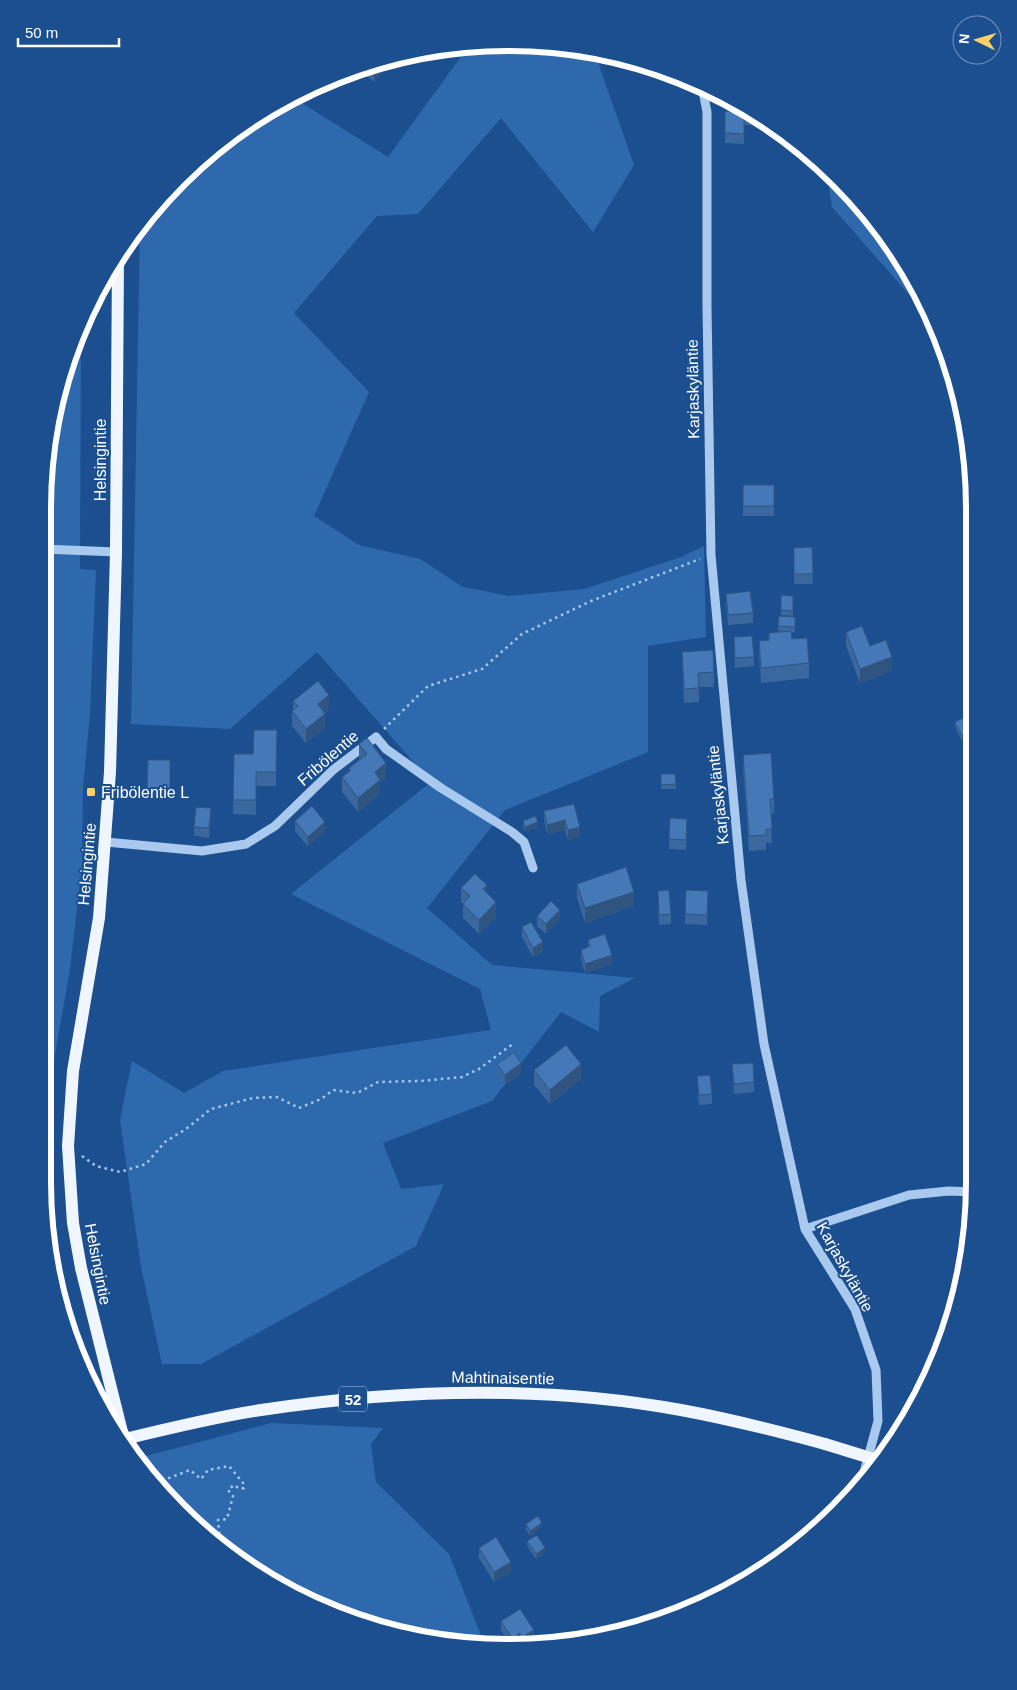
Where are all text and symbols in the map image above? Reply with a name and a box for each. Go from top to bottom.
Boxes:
scale bar [18,15,119,47]
north arrow [952,15,1002,65]
text: 50 m [25,24,58,41]
text: N [956,33,972,45]
street label: Karjaskyläntie [684,339,702,439]
street label: Helsingintie [92,419,109,501]
street label: Fribölentie [294,727,362,789]
street label: Karjaskyläntie [704,744,732,845]
place label: Fribölentie L [101,784,189,801]
marker: Fribölentie L [85,786,97,798]
street label: Helsingintie [75,822,99,906]
street label: Karjaskyläntie [813,1219,877,1315]
street label: Helsingintie [82,1222,114,1306]
street label: Mahtinaisentie [451,1369,555,1387]
road number: 52 [339,1386,367,1412]

